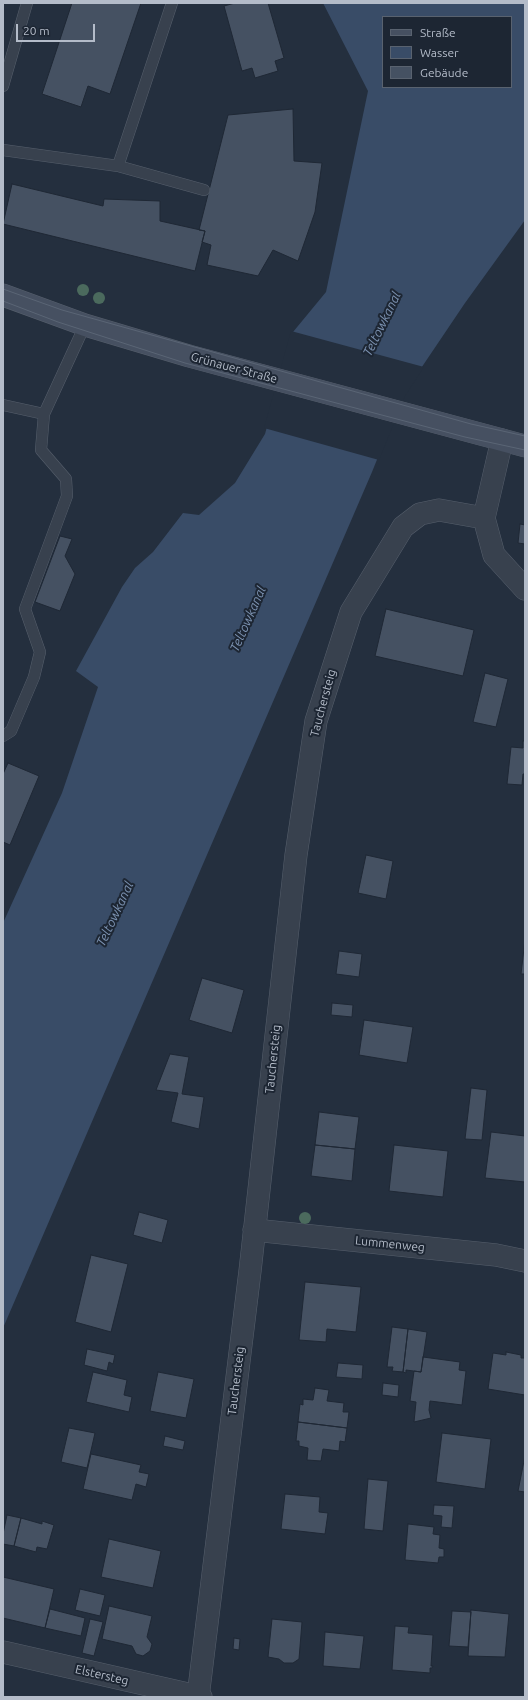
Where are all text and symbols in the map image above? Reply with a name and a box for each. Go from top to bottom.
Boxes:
scale bar [18,16,97,42]
legend [382,16,512,88]
text: 20 m [23,24,50,37]
text: Straße [420,26,456,39]
text: Wasser [420,46,459,59]
text: Gebäude [420,66,468,79]
water label: Teltowkanal [360,289,404,359]
street label: Grünauer Straße [189,350,279,386]
water label: Teltowkanal [227,584,269,654]
street label: Tauchersteig [307,668,339,738]
water label: Teltowkanal [93,879,137,949]
street label: Tauchersteig [262,1024,284,1094]
street label: Lummenweg [354,1233,426,1255]
street label: Tauchersteig [225,1346,247,1416]
street label: Elstersteg [74,1662,130,1688]

